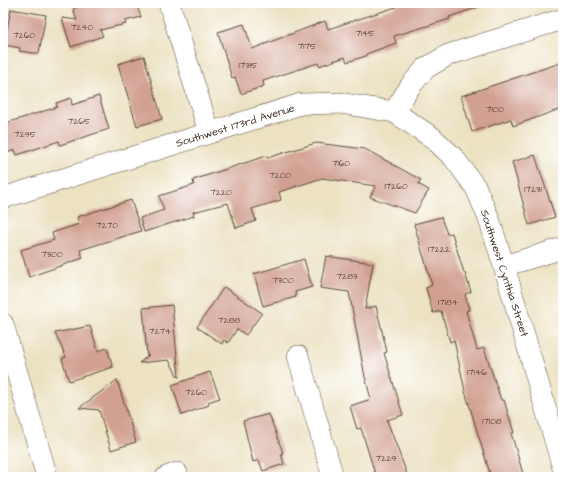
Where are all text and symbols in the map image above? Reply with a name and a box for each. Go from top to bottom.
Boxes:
house number: 7240 [71,21,94,34]
house number: 7145 [355,27,375,40]
house number: 7260 [13,29,35,42]
house number: 7175 [298,40,317,53]
house number: 17315 [239,59,258,72]
street label: Southwest 173rd Avenue [174,100,296,151]
house number: 7100 [486,103,504,116]
house number: 7265 [68,115,91,128]
house number: 7295 [14,128,37,141]
house number: 7160 [332,157,350,170]
house number: 7200 [269,169,291,182]
house number: 17260 [384,180,408,193]
house number: 17231 [524,183,542,196]
house number: 7220 [210,186,232,199]
street label: Southwest Cynthia Street [476,208,532,339]
house number: 7270 [96,219,118,232]
house number: 17222 [428,243,451,256]
house number: 7300 [41,248,63,261]
house number: 7283 [336,270,358,283]
house number: 7300 [272,274,294,287]
house number: 17184 [438,296,458,309]
house number: 7288 [218,314,240,327]
house number: 7274 [149,325,171,338]
house number: 17146 [467,366,487,379]
house number: 7260 [185,386,207,399]
house number: 17108 [482,415,502,428]
house number: 7229 [376,452,396,465]

